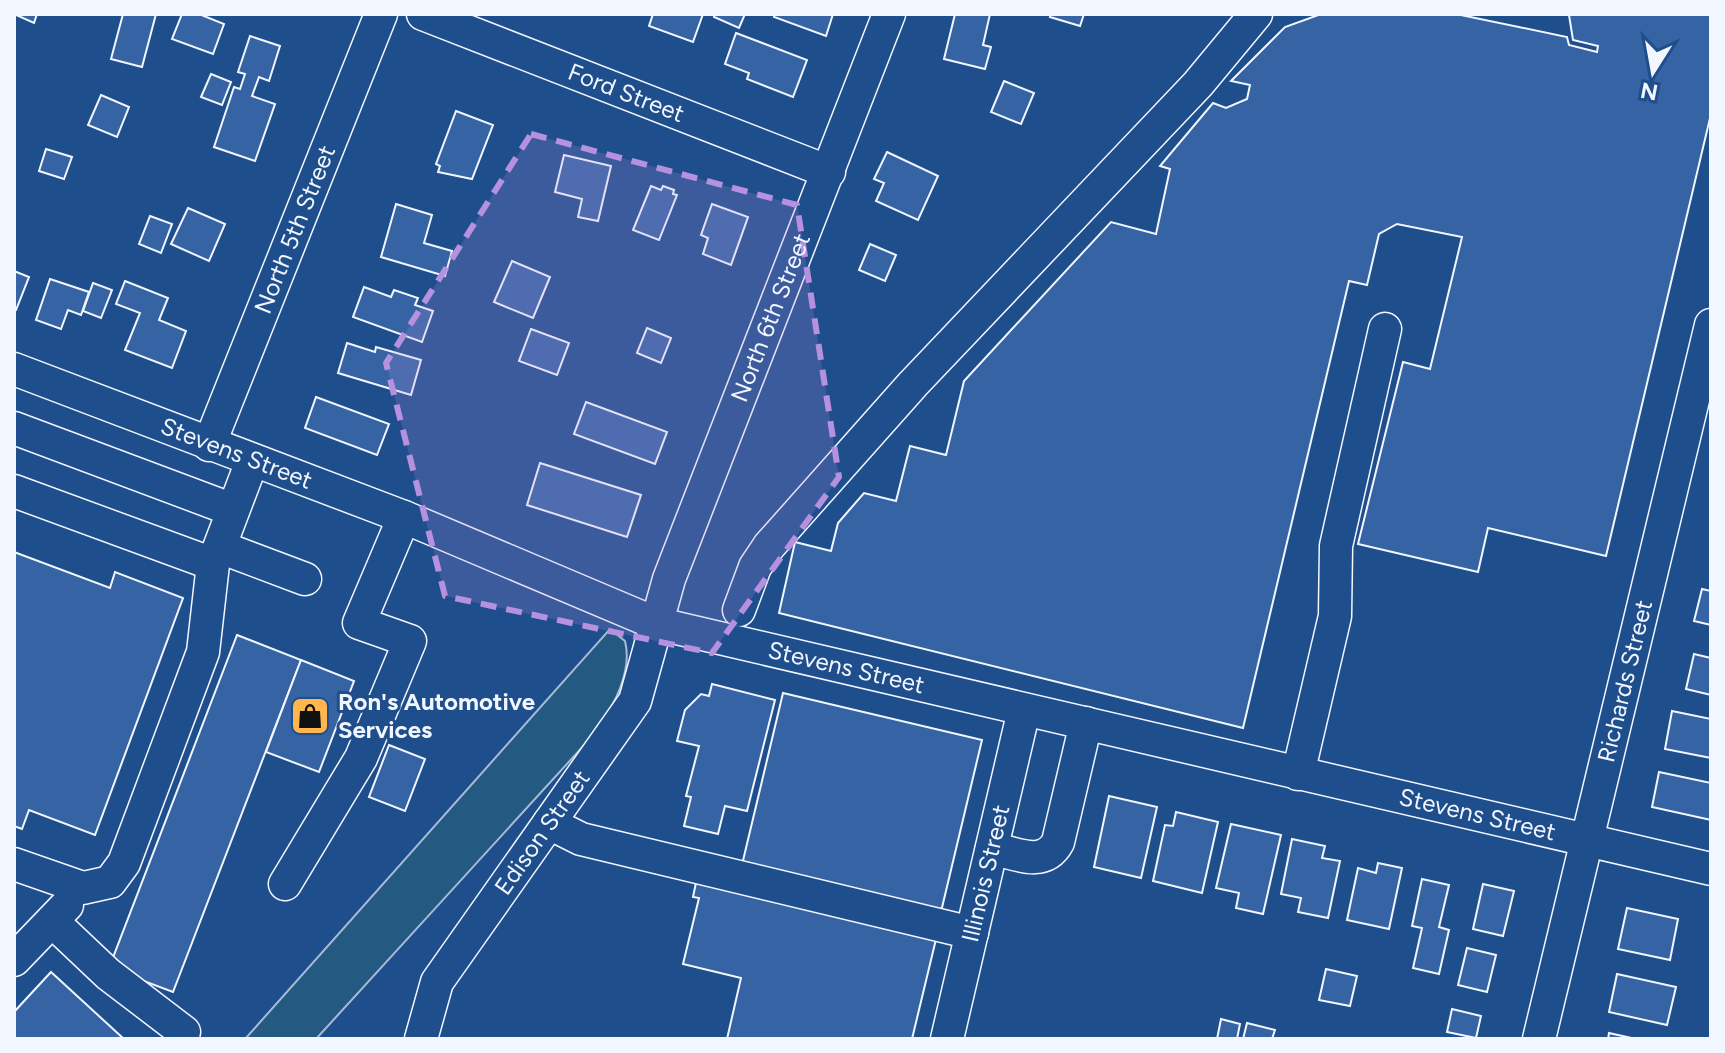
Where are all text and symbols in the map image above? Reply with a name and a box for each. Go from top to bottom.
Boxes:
north arrow [1613,32,1693,112]
street label: Ford Street [564,57,689,128]
text: N [1638,76,1660,106]
street label: North 5th Street [248,141,341,318]
street label: North 6th Street [724,229,816,406]
street label: Stevens Street [157,411,316,495]
street label: Richards Street [1591,597,1658,765]
street label: Stevens Street [765,635,927,699]
place label: Ron's Automotive Services [338,687,535,744]
shop icon: Ron's Automotive Services [289,695,331,737]
street label: Edison Street [488,764,596,900]
street label: Stevens Street [1396,782,1559,846]
street label: Illinois Street [955,802,1015,945]

